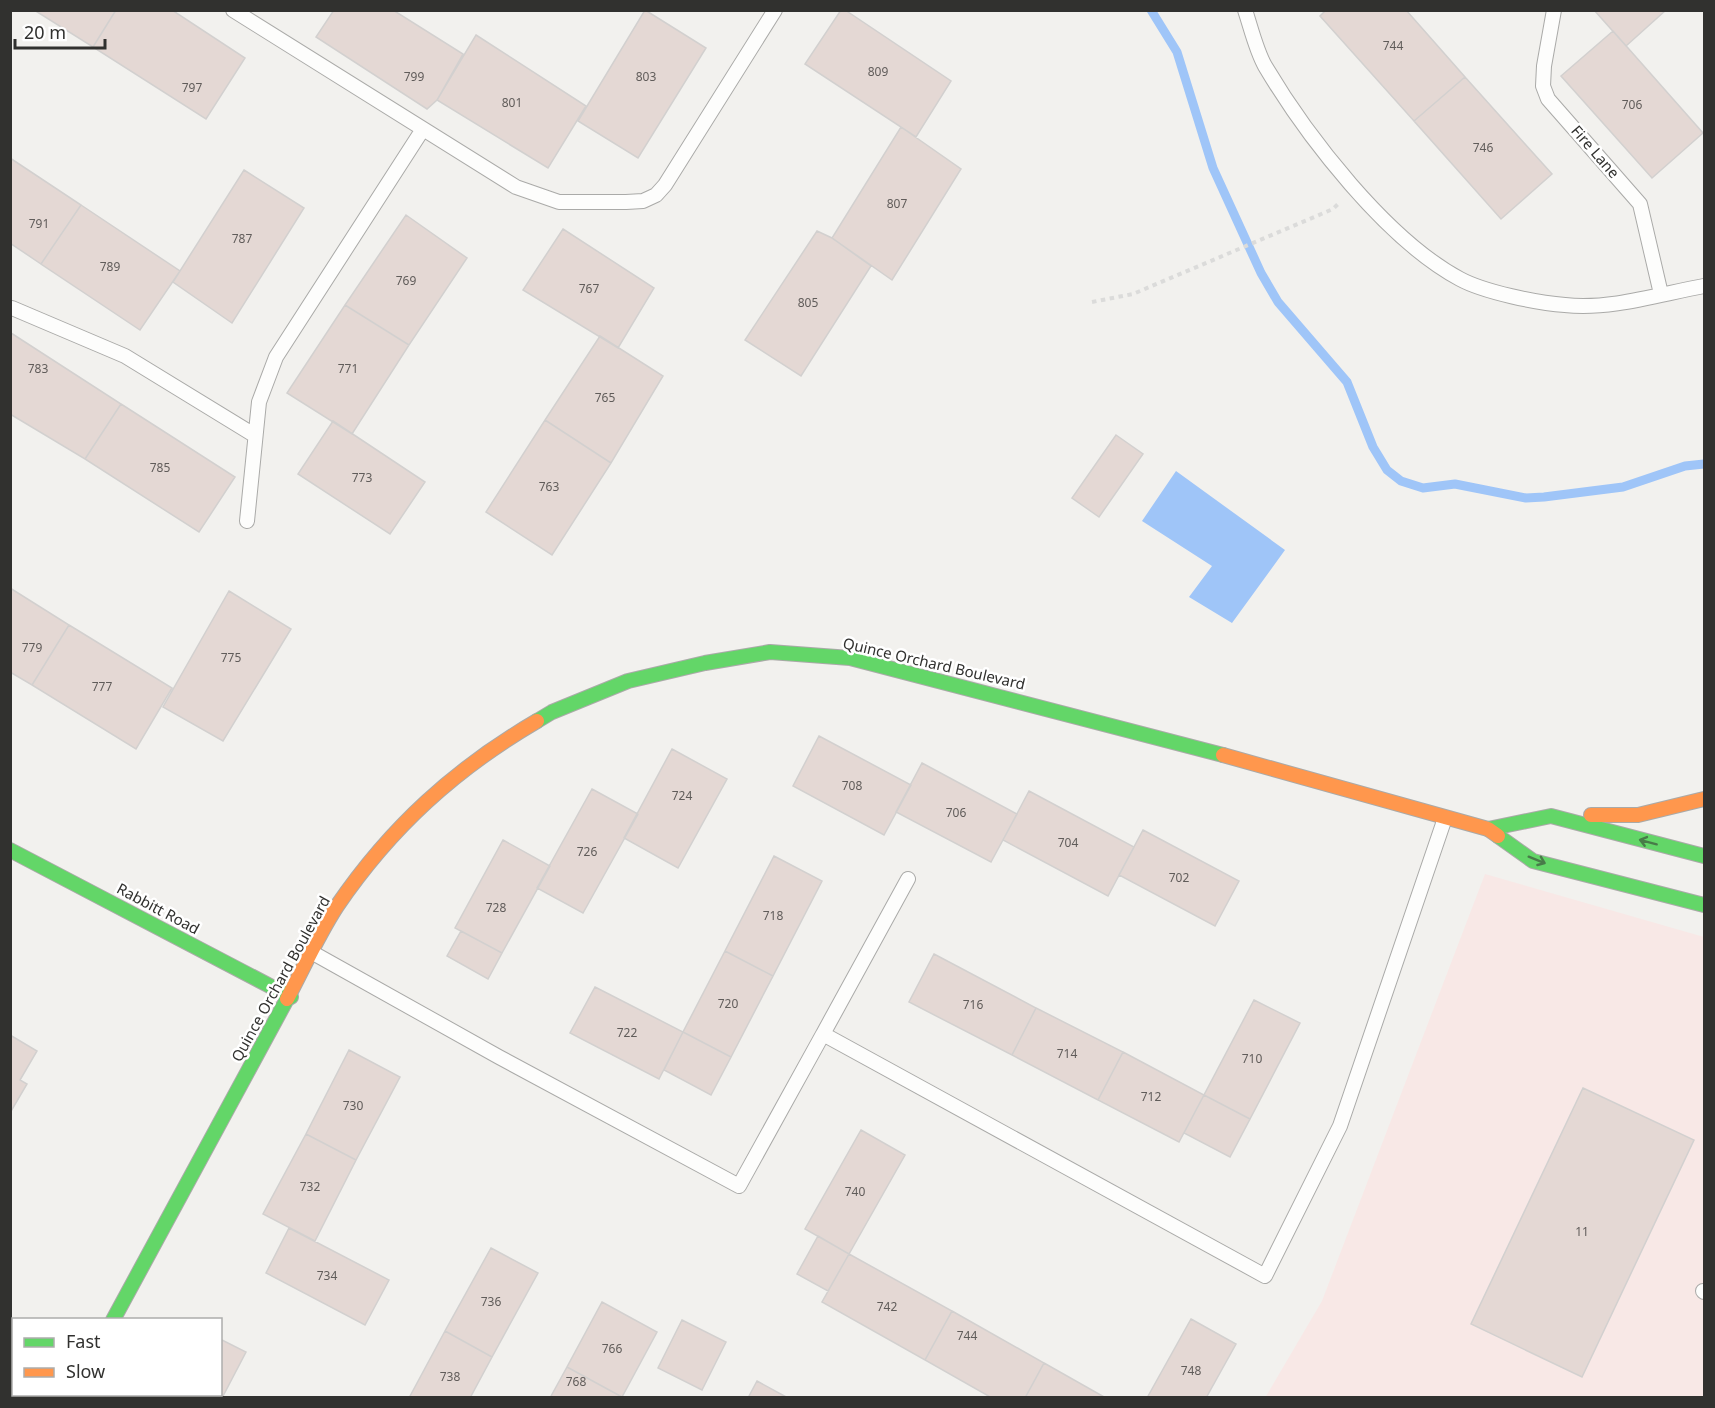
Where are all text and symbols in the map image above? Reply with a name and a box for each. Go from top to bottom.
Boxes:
scale bar [15,12,105,50]
text: 20 m [24,20,66,44]
house number: 744 [1383,37,1403,54]
house number: 809 [868,63,888,80]
house number: 799 [404,68,424,85]
house number: 803 [636,68,656,85]
house number: 797 [182,79,202,96]
house number: 801 [502,94,522,111]
house number: 706 [1622,96,1642,113]
street label: Fire Lane [1567,121,1624,182]
house number: 746 [1473,139,1493,156]
house number: 807 [887,195,907,212]
house number: 791 [29,215,49,232]
house number: 787 [232,230,252,247]
house number: 789 [100,258,120,275]
house number: 769 [396,272,416,289]
house number: 767 [579,280,599,297]
house number: 805 [798,294,818,311]
house number: 783 [28,360,48,377]
house number: 771 [338,360,358,377]
house number: 765 [595,389,615,406]
house number: 785 [150,459,170,476]
house number: 773 [352,469,372,486]
house number: 763 [539,478,559,495]
street label: Quince Orchard Boulevard [841,632,1027,694]
house number: 779 [22,639,42,656]
house number: 775 [221,649,241,666]
house number: 777 [92,678,112,695]
house number: 708 [842,777,862,794]
house number: 724 [672,787,692,804]
house number: 706 [946,804,966,821]
house number: 704 [1058,834,1078,851]
one-way arrow [1639,835,1658,847]
house number: 726 [577,843,597,860]
one-way arrow [1527,856,1545,867]
house number: 702 [1169,869,1189,886]
street label: Rabbitt Road [114,878,203,938]
street label: Quince Orchard Boulevard [226,892,334,1065]
house number: 728 [486,899,506,916]
house number: 718 [763,907,783,924]
house number: 720 [718,995,738,1012]
house number: 716 [963,996,983,1013]
house number: 722 [617,1024,637,1041]
house number: 714 [1057,1045,1077,1062]
house number: 710 [1242,1050,1262,1067]
house number: 712 [1141,1088,1161,1105]
house number: 730 [343,1097,363,1114]
house number: 732 [300,1178,320,1195]
house number: 740 [845,1183,865,1200]
house number: 11 [1575,1223,1589,1240]
house number: 734 [317,1267,337,1284]
house number: 736 [481,1293,501,1310]
house number: 742 [877,1298,897,1315]
legend [12,1318,222,1396]
house number: 744 [957,1327,977,1344]
text: Fast [66,1329,101,1353]
house number: 766 [602,1340,622,1357]
text: Slow [66,1359,105,1383]
house number: 748 [1181,1362,1201,1379]
house number: 738 [440,1368,460,1385]
house number: 768 [566,1373,586,1390]

